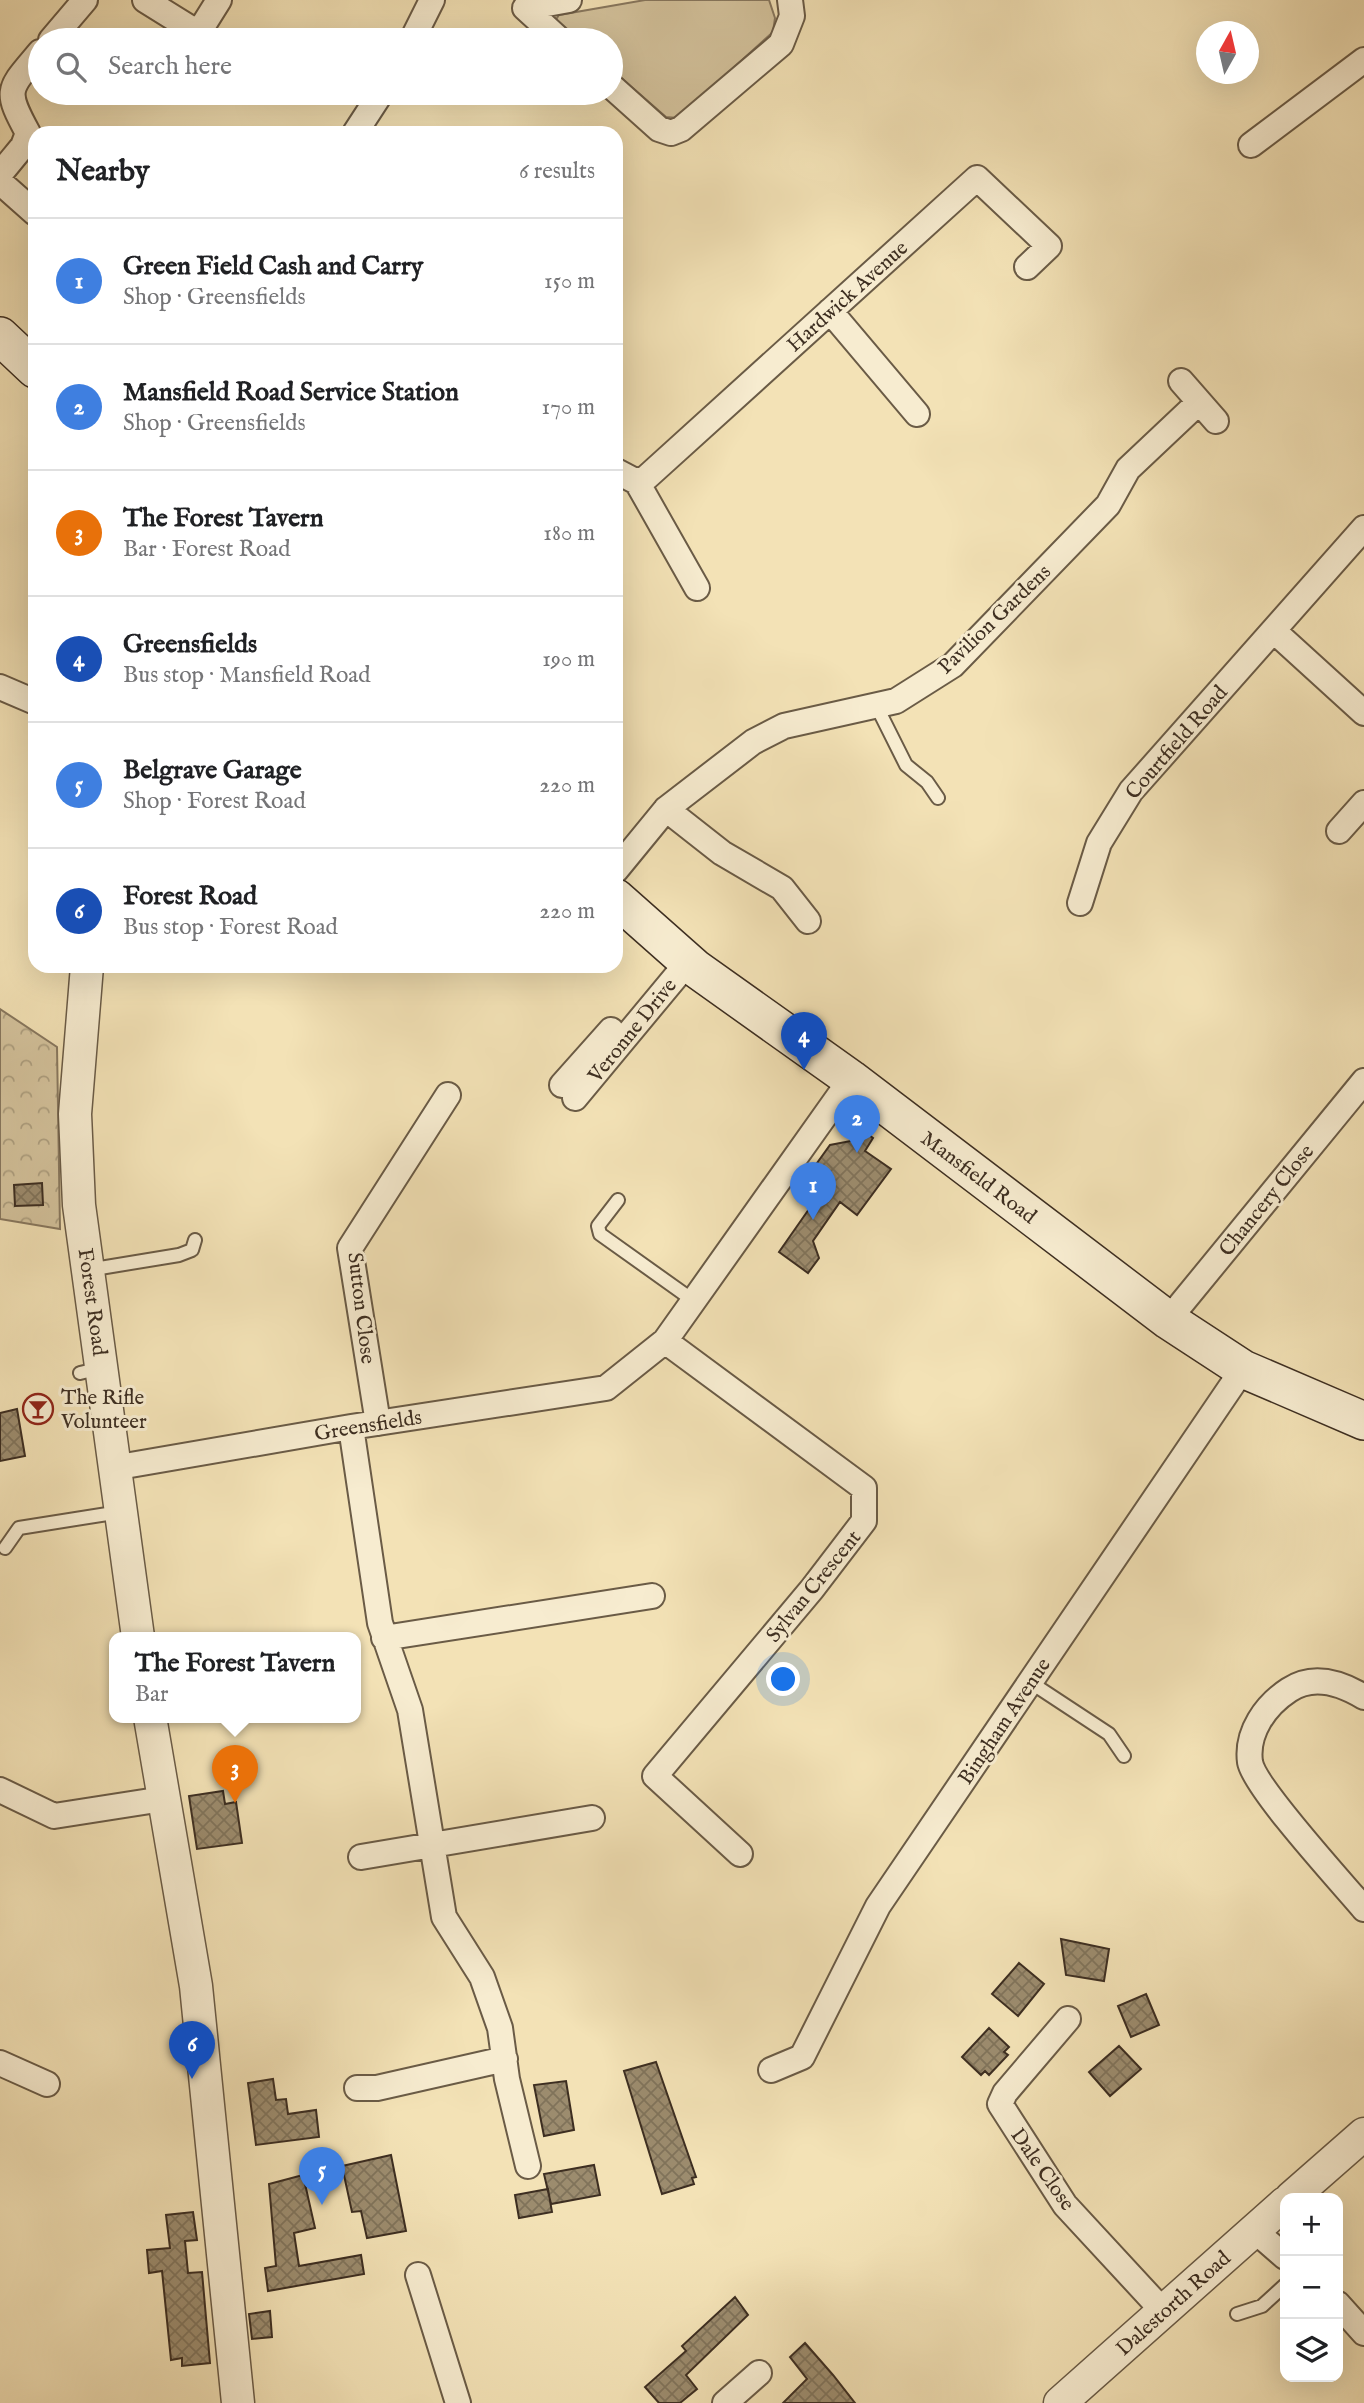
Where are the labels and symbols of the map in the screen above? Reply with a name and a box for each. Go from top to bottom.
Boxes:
north arrow [1196,21,1259,84]
street label: Hardwick Avenue [782,235,915,359]
street label: Pavilion Gardens [933,559,1057,681]
street label: Courtfield Road [1120,680,1235,806]
street label: Veronne Drive [582,973,684,1089]
pin: 4 [781,1012,827,1070]
pin: 2 [834,1095,880,1153]
street label: Mansfield Road [915,1126,1042,1231]
street label: Chancery Close [1214,1139,1321,1263]
pin: 1 [790,1162,836,1220]
street label: Forest Road [71,1247,113,1359]
street label: Sutton Close [340,1251,381,1366]
place label: The Rifle Volunteer [60,1385,147,1436]
bar icon: The Rifle Volunteer [21,1392,55,1426]
street label: Greensfields [313,1405,424,1448]
street label: Sylvan Crescent [761,1525,868,1649]
street label: Bingham Avenue [953,1653,1058,1790]
your location [766,1662,800,1696]
pin: 3 [212,1745,258,1803]
pin: 6 [169,2021,215,2079]
street label: Dale Close [1004,2123,1080,2217]
pin: 5 [299,2147,345,2205]
street label: Dalestorth Road [1111,2245,1238,2363]

